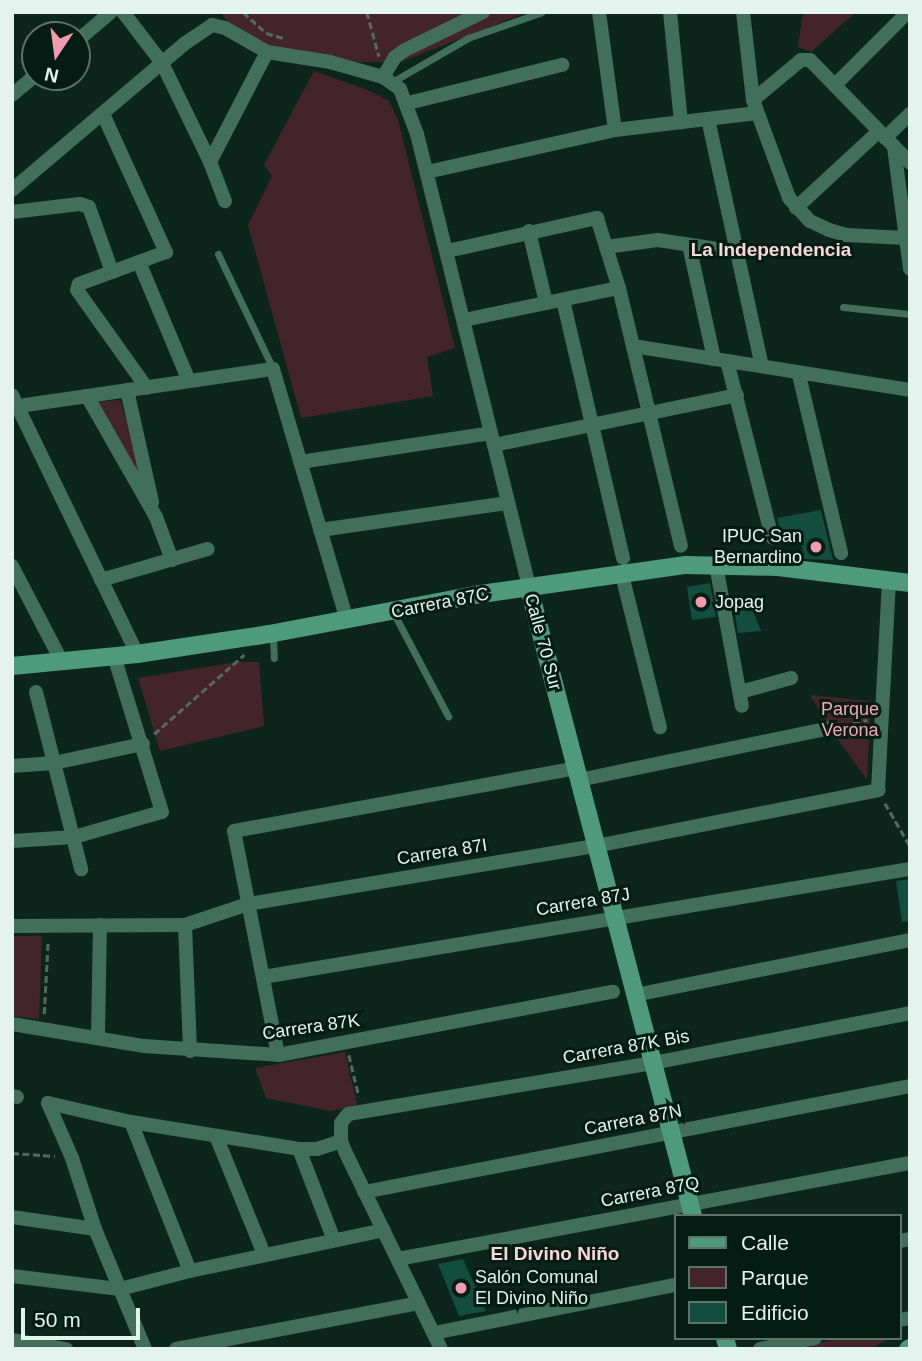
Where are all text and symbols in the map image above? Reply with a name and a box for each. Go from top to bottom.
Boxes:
north arrow [21,21,91,91]
text: N [43,63,61,87]
district label: La Independencia [691,239,851,261]
place label: IPUC San Bernardino [714,526,802,568]
marker: IPUC San Bernardino [808,539,824,555]
street label: Carrera 87C [389,583,491,623]
street label: Calle 70 Sur [520,591,566,693]
place label: Jopag [715,591,764,613]
marker: Jopag [693,594,709,610]
park label: Parque Verona [821,699,879,742]
street label: Carrera 87I [395,834,489,870]
street label: Carrera 87J [534,883,632,921]
street label: Carrera 87K [261,1009,361,1045]
street label: Carrera 87K Bis [561,1025,691,1069]
street label: Carrera 87N [582,1100,684,1140]
street label: Carrera 87Q [599,1172,701,1212]
legend [674,1214,901,1340]
text: Calle [741,1231,789,1254]
district label: El Divino Niño [491,1243,619,1265]
text: Parque [741,1266,809,1289]
place label: Salón Comunal El Divino Niño [475,1267,598,1310]
marker: Salón Comunal El Divino Niño [453,1280,469,1296]
scale bar [24,1294,144,1338]
text: Edificio [741,1301,809,1324]
text: 50 m [34,1308,81,1331]

